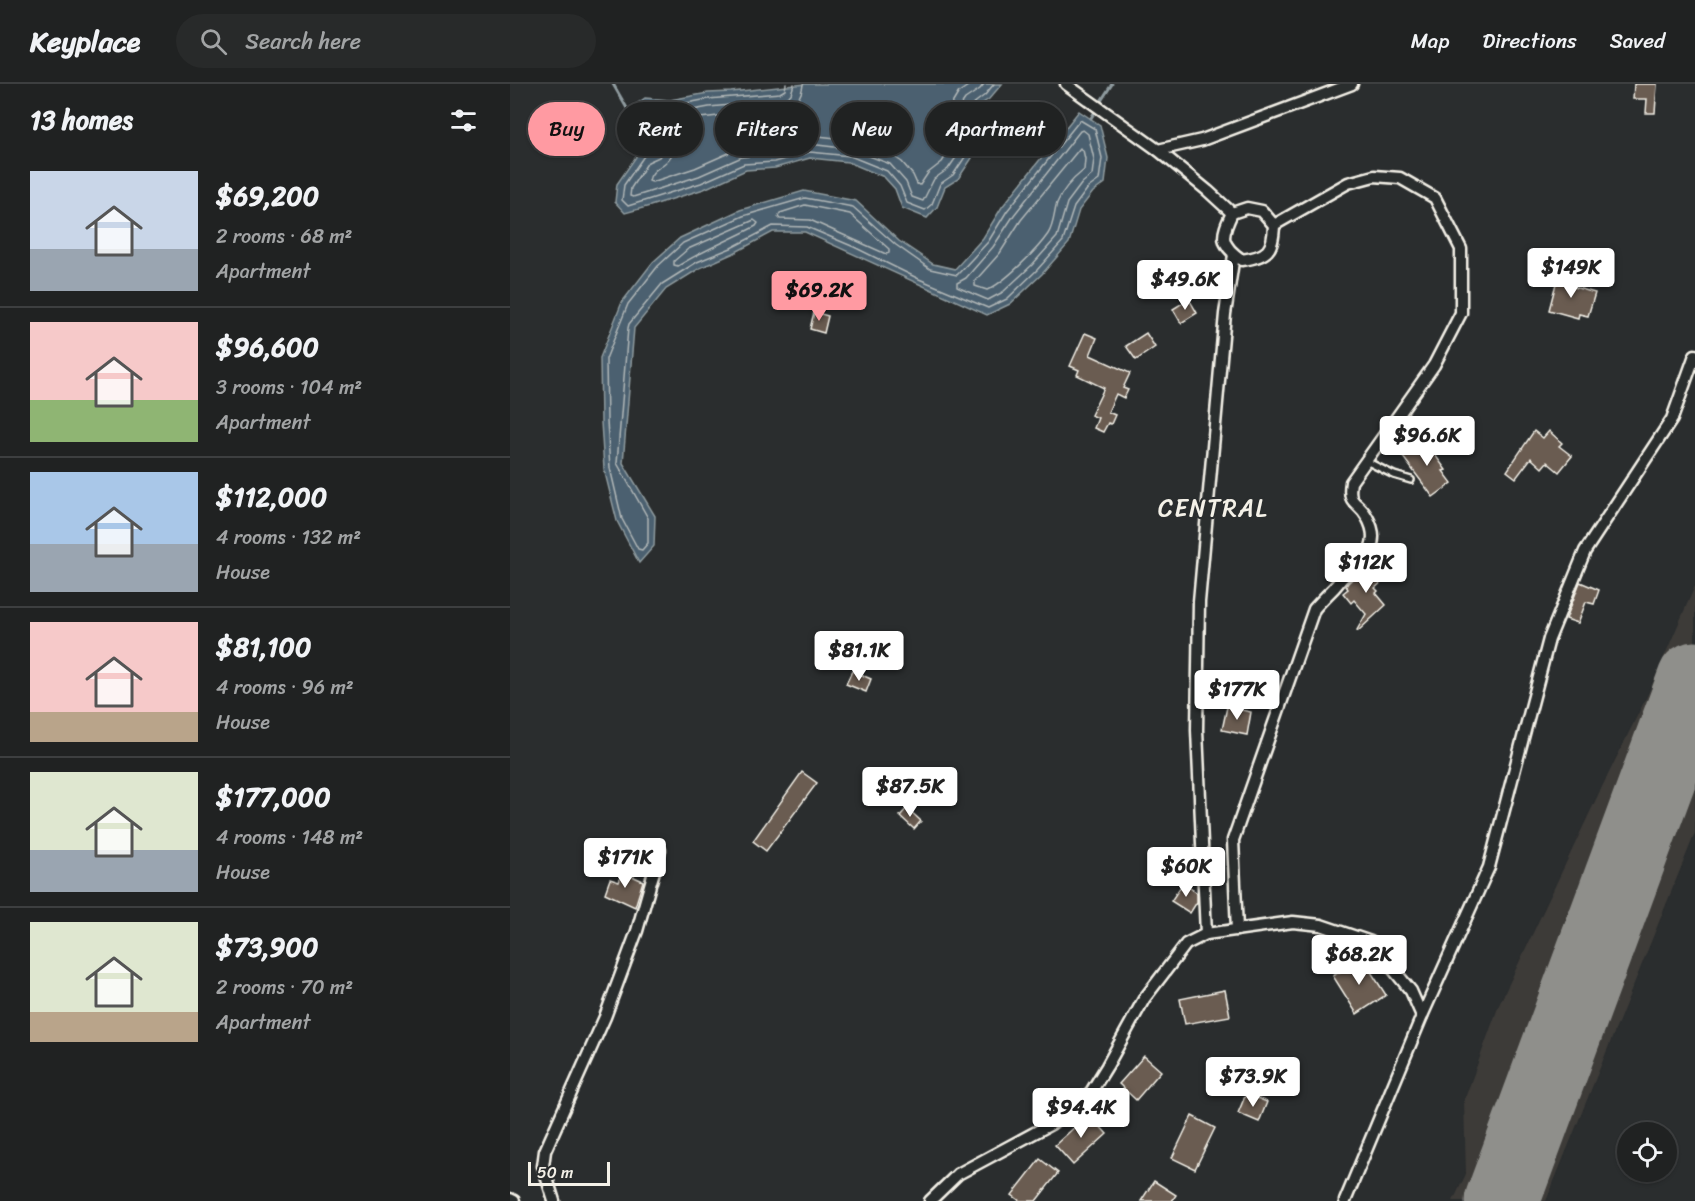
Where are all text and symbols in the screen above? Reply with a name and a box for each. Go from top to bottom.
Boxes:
search box [176,14,596,68]
text: Keyplace [30,17,140,66]
text: Search here [245,22,361,61]
text: Map [1411,22,1449,60]
text: Directions [1482,22,1577,60]
text: Saved [1610,22,1665,60]
icon: search [197,25,230,58]
text: 13 homes [30,97,133,143]
chip: Buy [528,102,605,156]
chip: Rent [617,102,703,156]
chip: Filters [715,102,819,156]
chip: New [831,102,913,156]
chip: Apartment [925,102,1066,156]
icon: filters [447,104,480,137]
text: $69,200 [216,173,319,219]
icon: home [78,195,150,267]
text: 2 rooms · 68 m² [216,219,352,254]
pin: $149K [1529,248,1613,299]
text: $149K [1542,250,1600,285]
text: Apartment [216,254,310,289]
pin: $49.6K [1136,260,1234,311]
text: $49.6K [1151,262,1219,297]
pin: $69.2K [770,271,868,322]
text: $69.2K [786,273,852,308]
text: $96,600 [216,324,319,370]
icon: home [78,346,150,418]
text: 3 rooms · 104 m² [216,370,362,405]
text: Apartment [216,405,310,440]
pin: $96.6K [1378,416,1476,467]
text: $96.6K [1394,418,1460,453]
text: $112,000 [216,474,327,520]
district label: CENTRAL [1158,487,1268,529]
icon: home [78,496,150,568]
text: 4 rooms · 132 m² [216,520,361,555]
pin: $112K [1324,543,1408,594]
text: $112K [1339,545,1393,580]
text: House [216,555,270,590]
text: $81,100 [216,624,311,670]
pin: $81.1K [810,631,908,682]
text: $81.1K [829,633,889,668]
icon: home [78,646,150,718]
text: 4 rooms · 96 m² [216,670,354,705]
pin: $177K [1195,670,1279,721]
text: $177K [1208,672,1266,707]
text: House [216,705,270,740]
pin: $87.5K [861,767,959,818]
text: $87.5K [876,769,944,804]
text: $177,000 [216,774,331,820]
icon: home [78,796,150,868]
text: 4 rooms · 148 m² [216,820,363,855]
pin: $171K [583,838,667,889]
text: $171K [598,840,652,875]
pin: $60K [1150,847,1222,898]
text: $60K [1161,849,1211,884]
text: House [216,855,270,890]
text: $73,900 [216,924,318,970]
pin: $68.2K [1310,935,1408,986]
text: $68.2K [1326,937,1392,972]
icon: home [78,946,150,1018]
text: 2 rooms · 70 m² [216,970,353,1005]
text: Apartment [216,1005,310,1040]
pin: $73.9K [1204,1057,1302,1108]
text: $73.9K [1220,1059,1286,1094]
pin: $94.4K [1032,1088,1130,1139]
text: $94.4K [1047,1090,1115,1125]
map controls [1617,1122,1677,1182]
button: locate [1617,1122,1677,1182]
text: 50 m [537,1158,573,1187]
scale bar [528,1159,610,1186]

